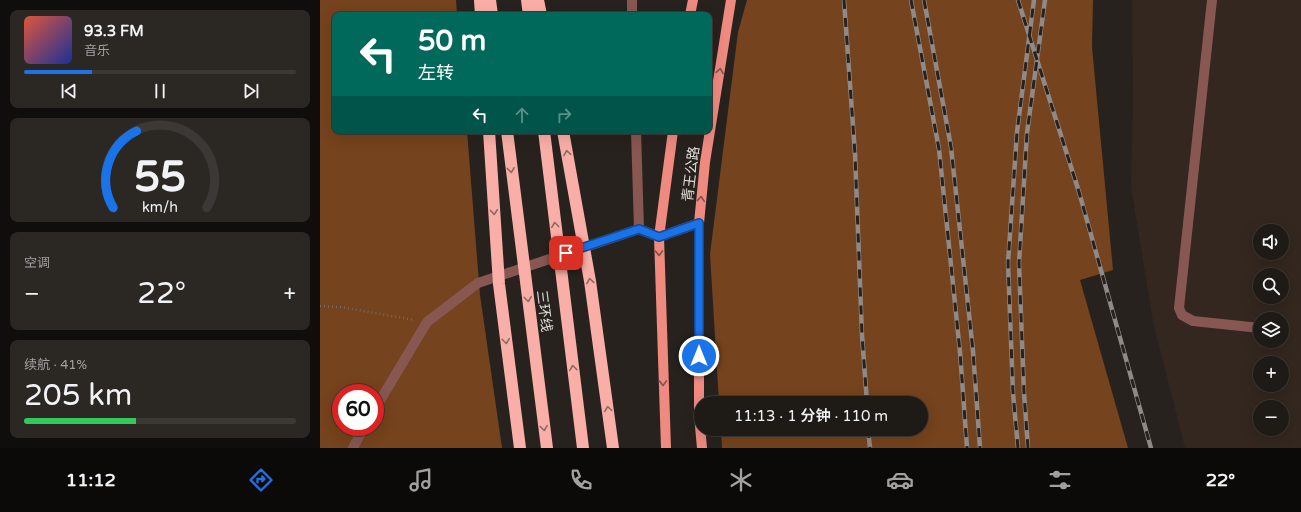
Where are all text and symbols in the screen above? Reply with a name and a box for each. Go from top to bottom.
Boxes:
text: 93.3 FM [84,22,144,40]
text: 50 m [418,24,486,58]
icon: left [352,28,404,80]
text: 音乐 [84,43,110,59]
text: 左转 [418,62,454,84]
one-way arrow [715,68,724,74]
icon: previous [58,80,80,102]
icon: pause [149,80,171,102]
icon: next [240,80,262,102]
icon: left [469,104,491,126]
icon: ahead [511,104,533,126]
icon: right [553,104,575,126]
street label: 青王公路 [679,145,703,203]
one-way arrow [563,150,571,156]
text: 55 [134,153,186,203]
one-way arrow [507,167,516,173]
one-way arrow [697,196,706,202]
text: km/h [142,199,178,216]
one-way arrow [490,209,499,215]
one-way arrow [551,222,560,228]
map controls [1253,224,1289,436]
button: sound [1253,224,1289,260]
pin [549,236,583,270]
icon: arrive [555,242,577,264]
one-way arrow [655,250,664,256]
text: 空调 [24,255,50,271]
button: search [1253,268,1289,304]
text: 22° [137,275,186,312]
one-way arrow [586,277,595,284]
text: − [24,281,40,307]
text: + [284,281,296,307]
street label: 三环线 [533,289,555,333]
one-way arrow [523,296,532,302]
button: layers [1253,312,1289,348]
position arrow [678,335,720,377]
one-way arrow [502,338,511,344]
button: + [1253,356,1289,392]
text: 续航 · 41% [24,357,87,373]
one-way arrow [569,365,578,371]
text: 205 km [24,377,132,414]
one-way arrow [659,380,668,386]
speed limit sign: 60 [332,384,384,436]
button: − [1253,400,1289,436]
one-way arrow [603,406,612,412]
text: 11:13 · 1 分钟 · 110 m [734,407,888,425]
one-way arrow [539,425,548,431]
icon: directions [247,466,275,494]
icon: music [407,466,435,494]
icon: phone [567,466,595,494]
icon: climate [727,466,755,494]
icon: car [886,466,914,494]
icon: filters [1046,466,1074,494]
text: 11:12 [66,469,116,491]
text: 22° [1206,469,1235,491]

